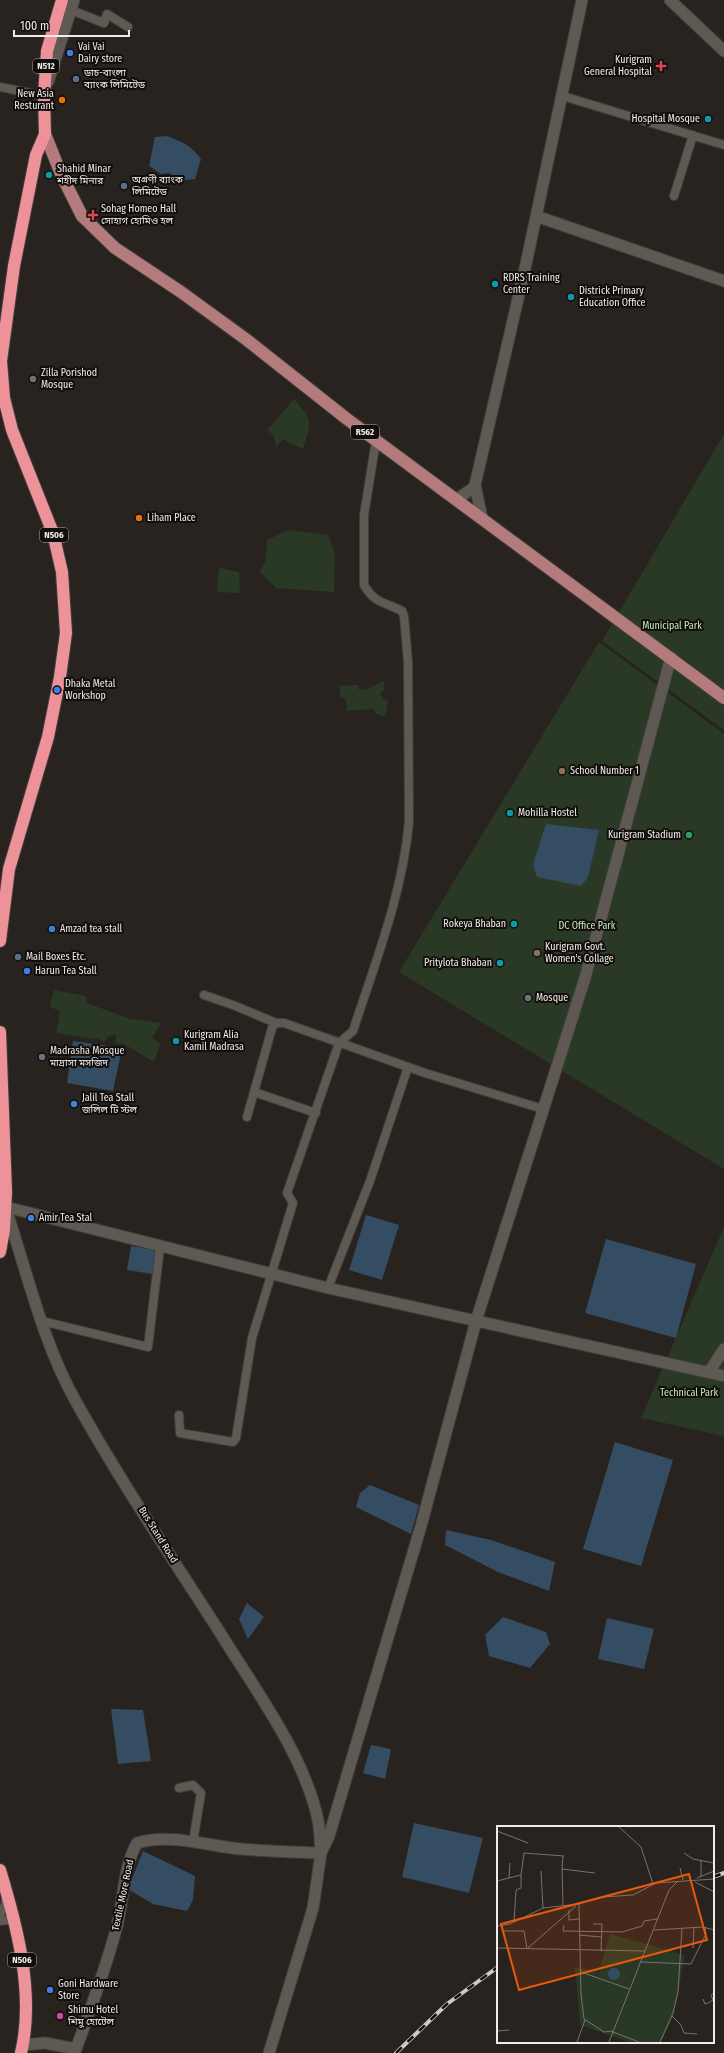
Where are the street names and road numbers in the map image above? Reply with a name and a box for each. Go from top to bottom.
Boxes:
road number: N512 [33,59,59,73]
road number: R562 [351,425,379,439]
road number: N506 [40,528,68,542]
street label: Bus Stand Road [136,1505,180,1565]
street label: Textile More Road [110,1858,136,1932]
road number: N506 [8,1953,36,1967]

